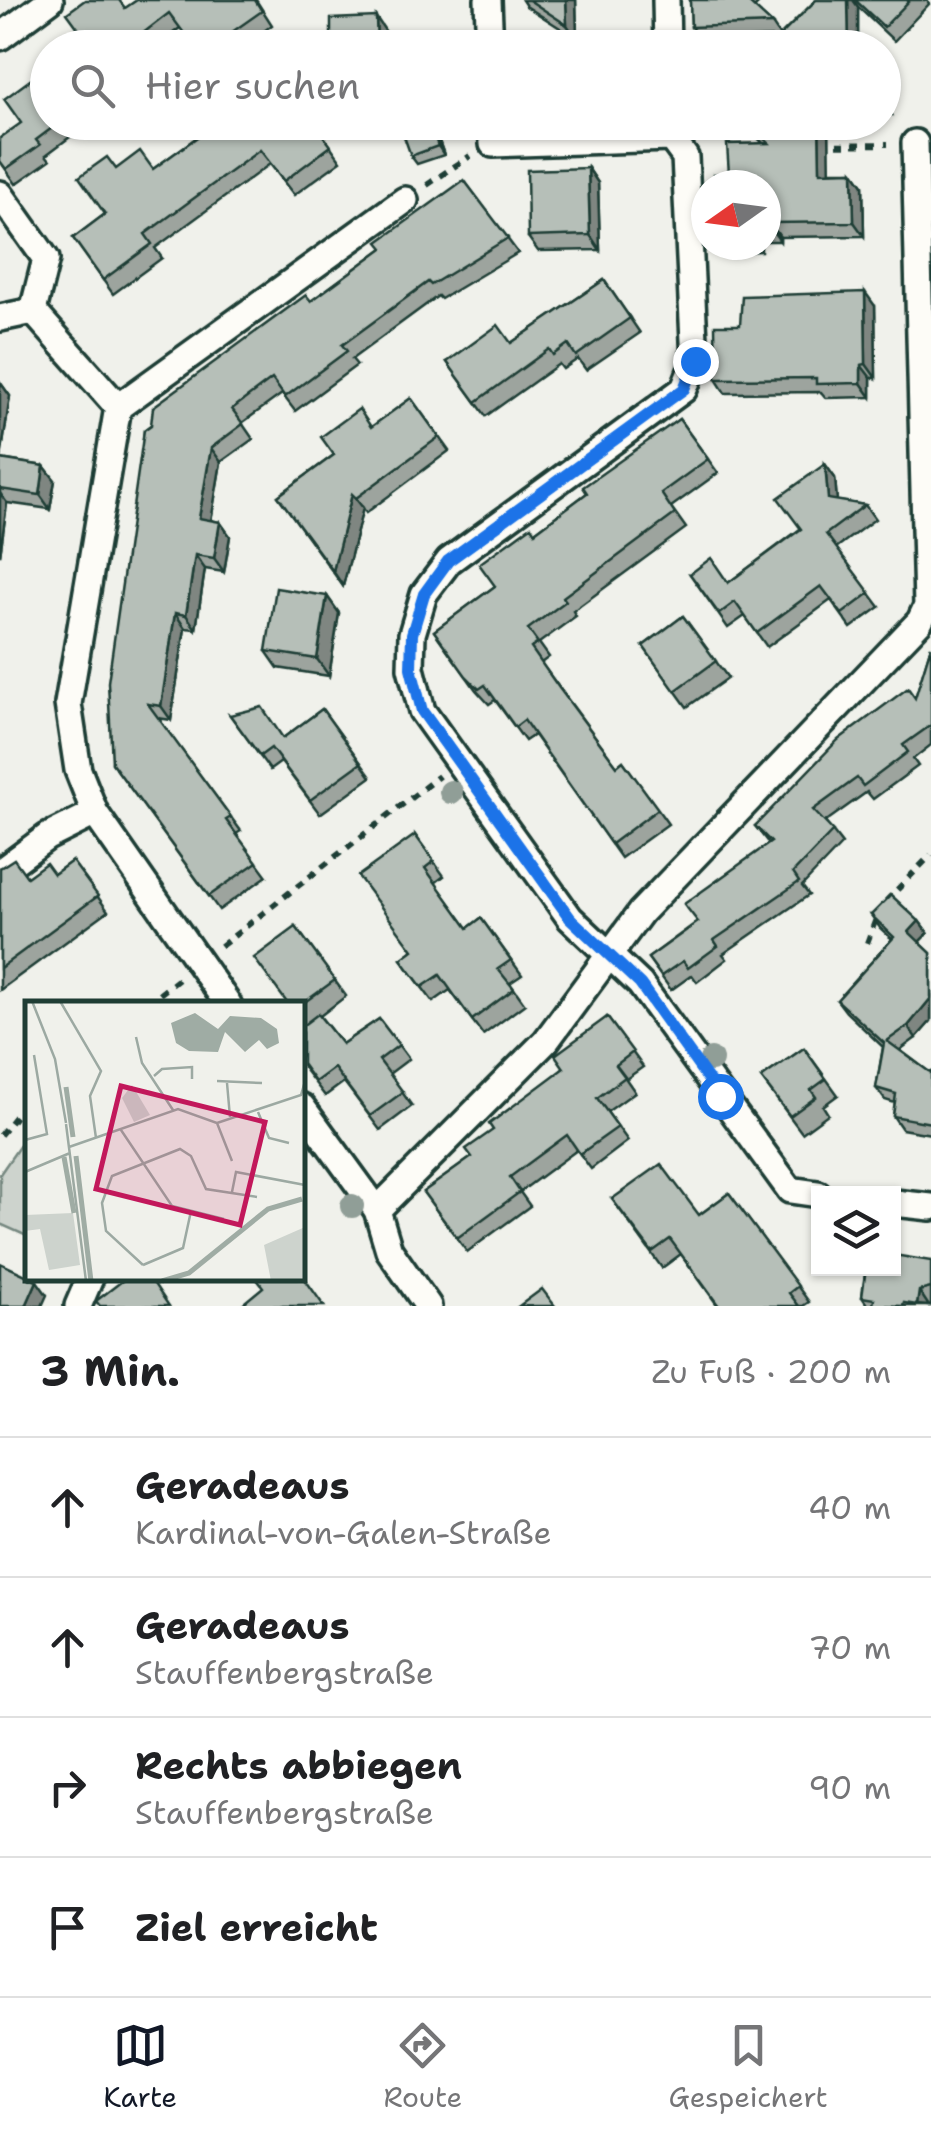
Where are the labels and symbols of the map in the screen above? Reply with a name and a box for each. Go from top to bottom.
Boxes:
north arrow [691,170,781,260]
route end [673,339,719,385]
inset map [25,1001,305,1281]
route start [698,1074,744,1120]

